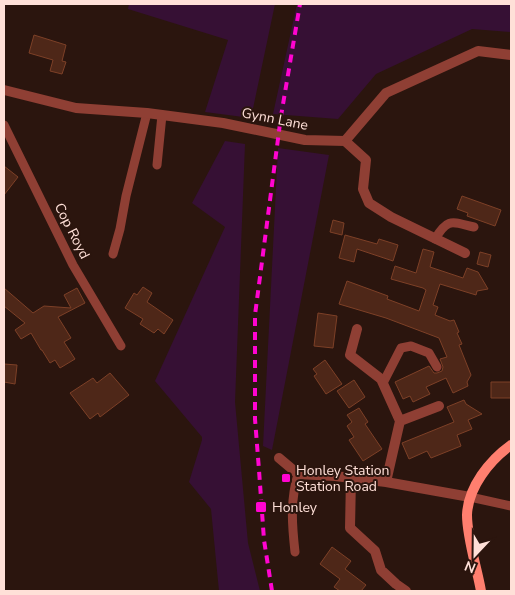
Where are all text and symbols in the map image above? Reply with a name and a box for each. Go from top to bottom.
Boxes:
street label: Gynn Lane [240,103,310,135]
street label: Cop Royd [50,200,94,262]
place label: Honley Station Station Road [296,461,389,496]
marker: Honley Station Station Road [280,472,292,484]
place label: Honley [272,498,318,517]
marker: Honley [254,500,268,514]
north arrow [450,530,500,580]
text: N [462,556,479,577]

